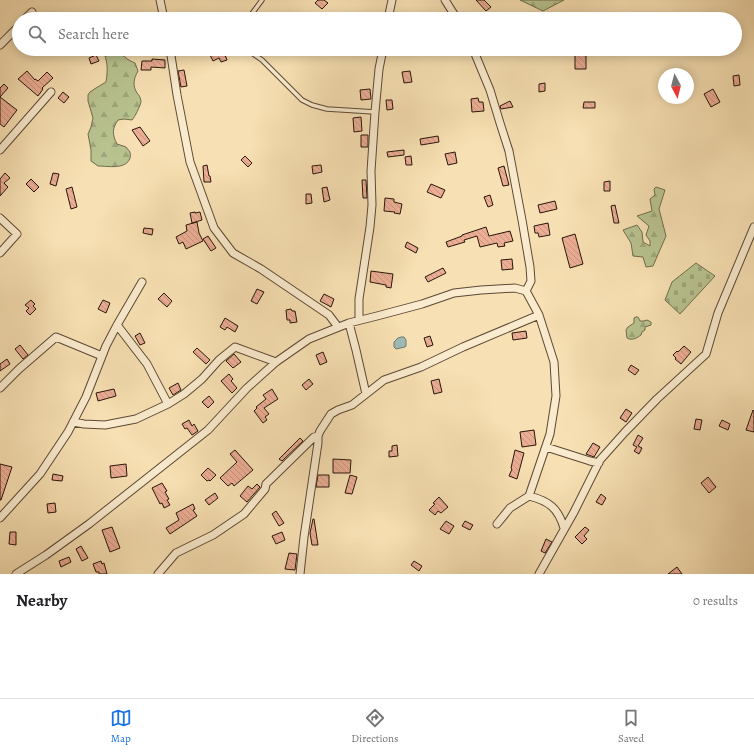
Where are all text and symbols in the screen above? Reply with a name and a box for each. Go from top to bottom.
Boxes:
search box [12,12,742,56]
icon: search [26,23,48,45]
text: Search here [58,24,129,44]
north arrow [658,68,694,104]
text: Nearby [16,589,67,612]
text: 0 results [693,592,738,609]
tab: Map [110,707,132,746]
tab: Directions [351,707,399,746]
tab: Saved [618,707,644,746]

